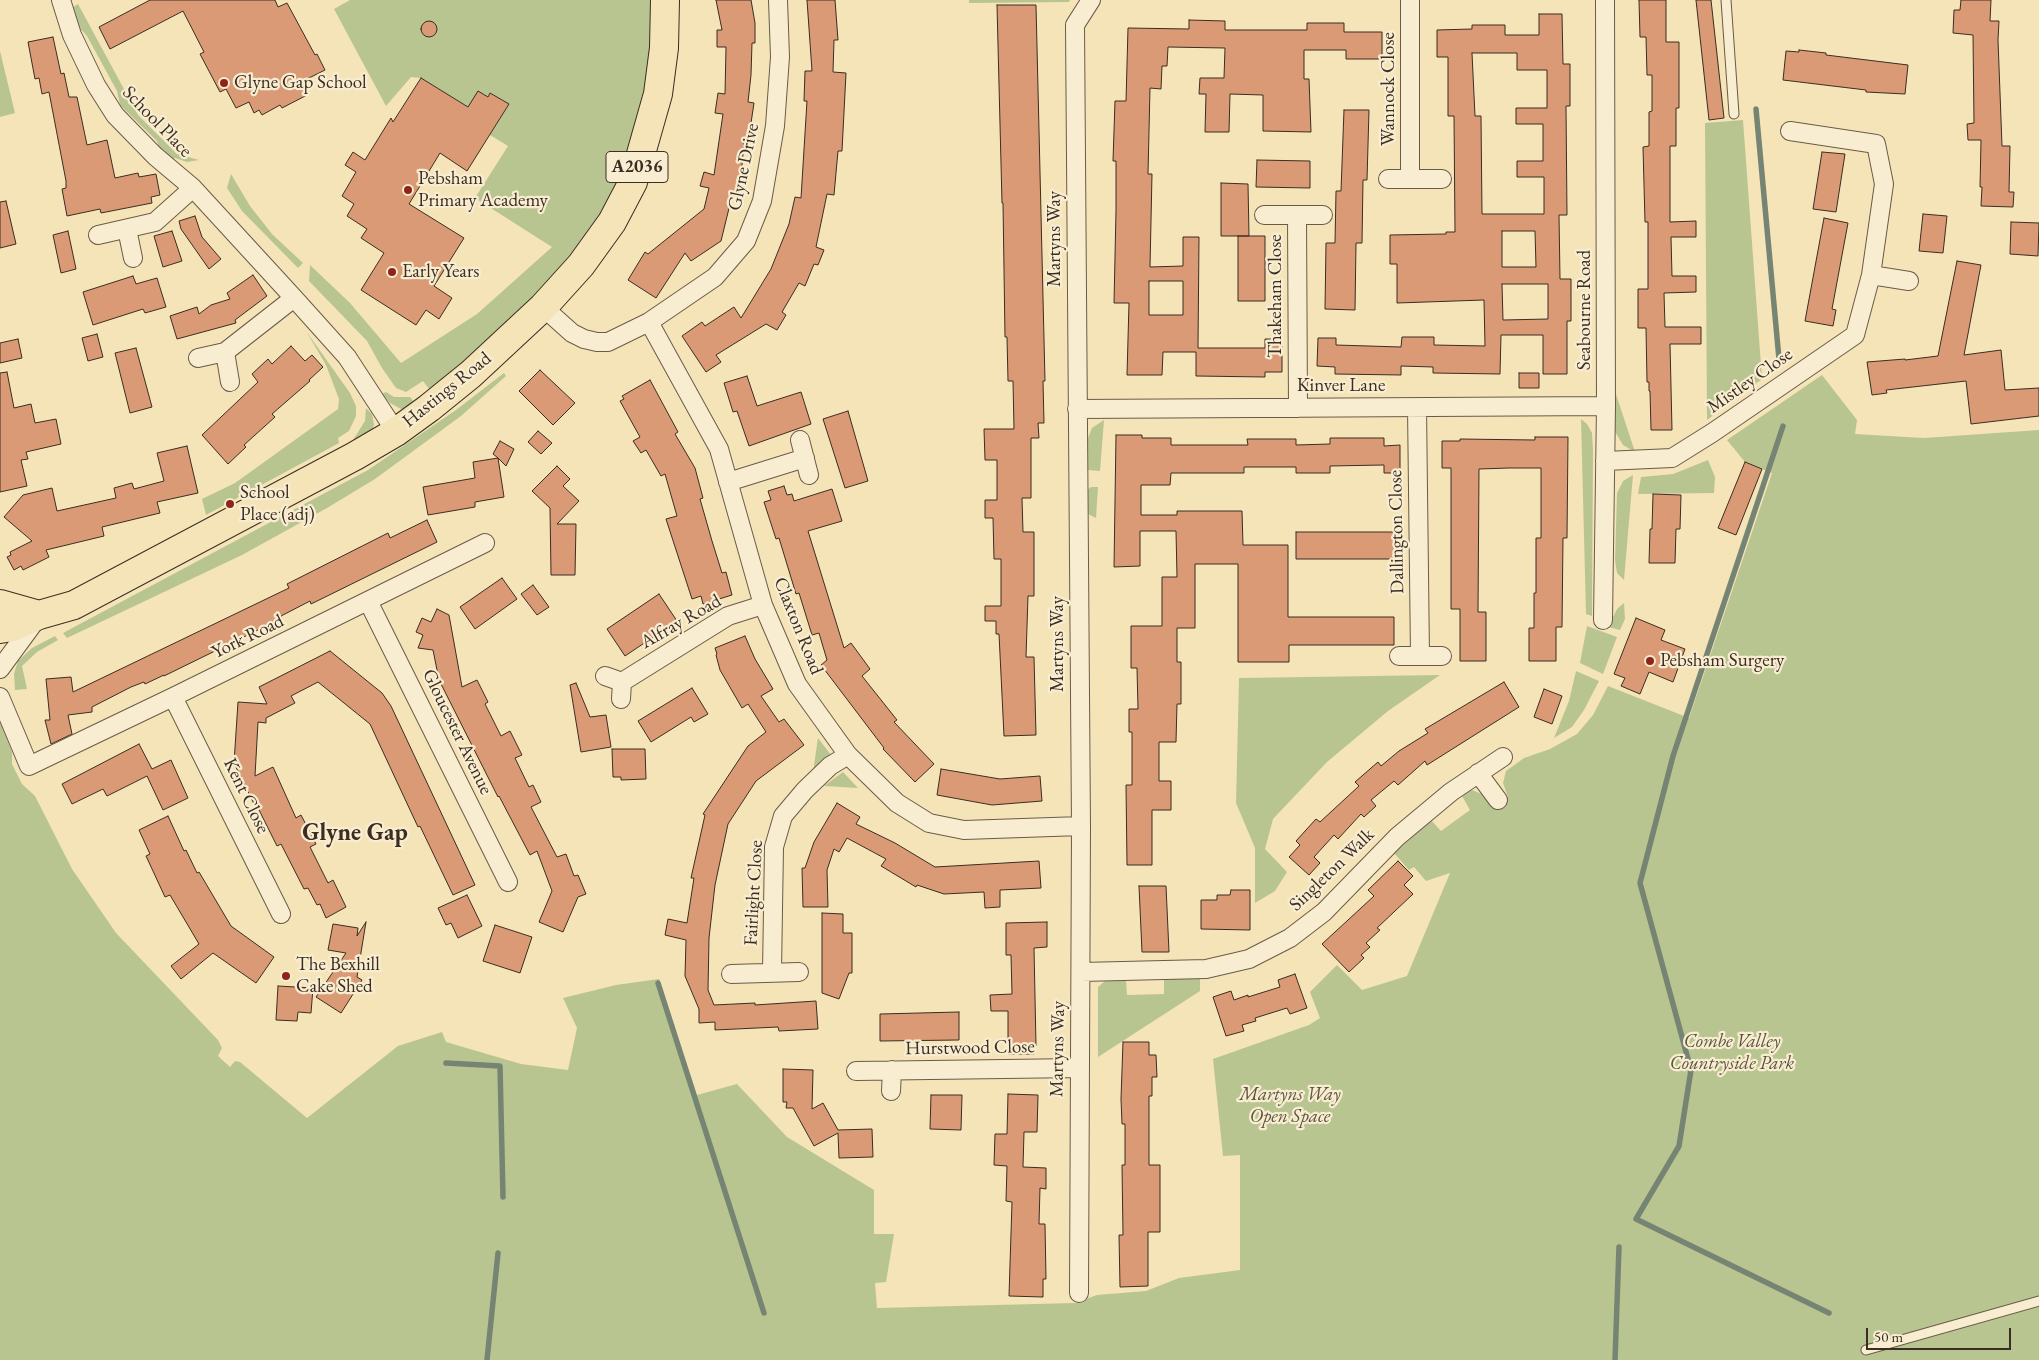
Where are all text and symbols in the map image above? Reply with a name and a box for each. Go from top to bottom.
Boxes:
street label: Wannock Close [1378,32,1400,146]
place label: Glyne Gap School [234,72,367,94]
marker: Glyne Gap School [218,77,230,89]
street label: School Place [117,81,197,163]
street label: Glyne Drive [724,121,764,213]
road number: A2036 [606,152,668,182]
place label: Pebsham Primary Academy [418,168,548,212]
marker: Pebsham Primary Academy [402,184,414,196]
street label: Martyns Way [1044,191,1066,287]
street label: Thakeham Close [1265,234,1287,358]
street label: Seabourne Road [1574,250,1596,370]
place label: Early Years [402,261,479,283]
marker: Early Years [386,266,398,278]
street label: Mistley Close [1703,343,1797,419]
street label: Hastings Road [398,347,496,433]
street label: Kinver Lane [1297,375,1385,397]
street label: Dallington Close [1385,470,1409,594]
place label: School Place (adj) [240,482,315,526]
marker: School Place (adj) [224,498,236,510]
street label: Claxton Road [768,574,828,678]
street label: Alfray Road [637,590,725,654]
street label: Martyns Way [1047,596,1069,692]
street label: York Road [208,610,288,664]
place label: Pebsham Surgery [1660,650,1784,672]
marker: Pebsham Surgery [1644,655,1656,667]
street label: Gloucester Avenue [417,666,497,798]
street label: Kent Close [218,755,274,837]
district label: Glyne Gap [302,819,408,847]
street label: Singleton Walk [1285,824,1379,916]
street label: Fairlight Close [740,840,768,946]
place label: The Bexhill Cake Shed [296,954,380,998]
marker: The Bexhill Cake Shed [280,970,292,982]
street label: Martyns Way [1046,1001,1070,1097]
park label: Combe Valley Countryside Park [1670,1031,1794,1075]
street label: Hurstwood Close [905,1035,1035,1061]
park label: Martyns Way Open Space [1239,1084,1341,1128]
scale bar [1869,1318,2014,1350]
text: 50 m [1874,1327,1903,1346]

